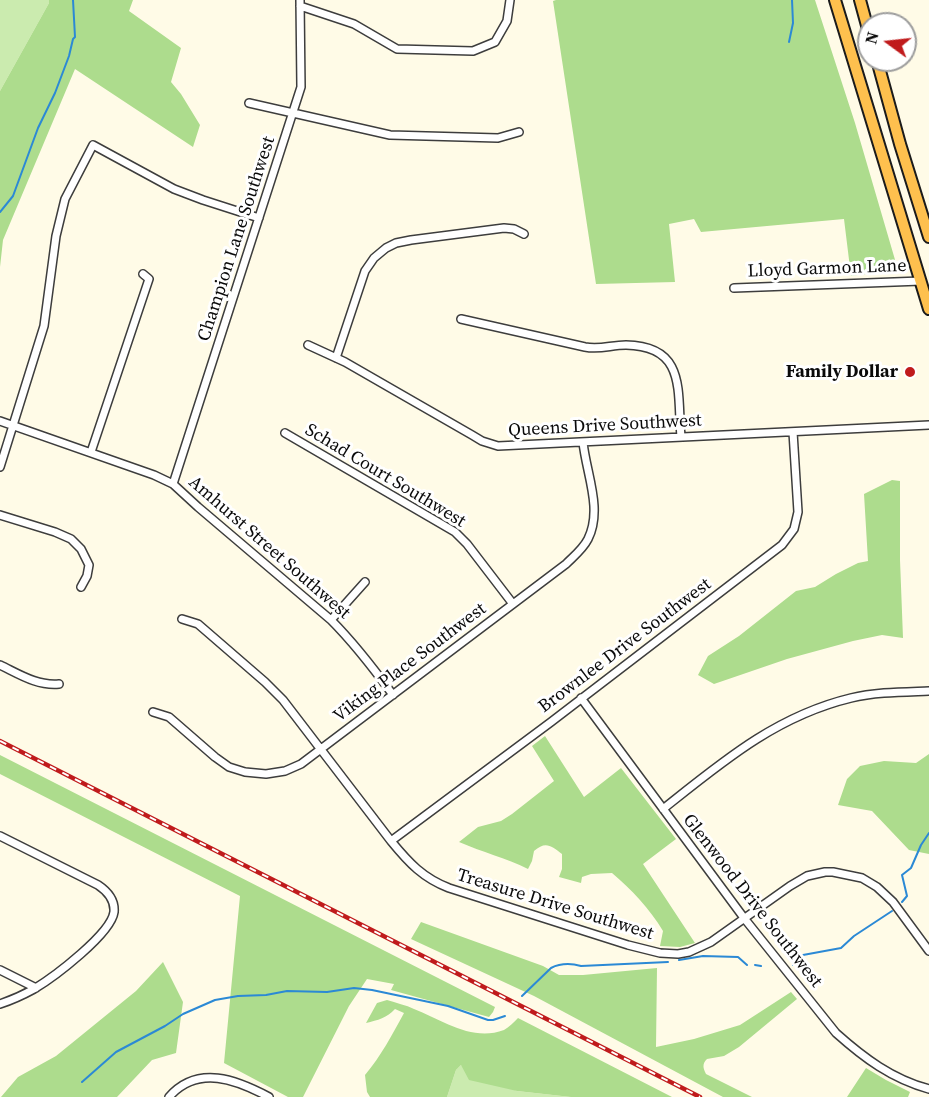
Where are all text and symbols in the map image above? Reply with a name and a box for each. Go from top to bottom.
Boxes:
north arrow [857,12,917,72]
text: N [859,29,884,46]
street label: Champion Lane Southwest [194,134,280,344]
street label: Lloyd Garmon Lane [747,255,907,283]
place label: Family Dollar [786,361,898,383]
marker: Family Dollar [903,365,917,379]
street label: Queens Drive Southwest [508,410,702,442]
street label: Schad Court Southwest [301,419,469,533]
street label: Amhurst Street Southwest [184,472,354,624]
street label: Brownlee Drive Southwest [534,574,716,718]
street label: Viking Place Southwest [329,599,491,727]
street label: Glenwood Drive Southwest [678,810,826,992]
street label: Treasure Drive Southwest [454,865,656,945]

